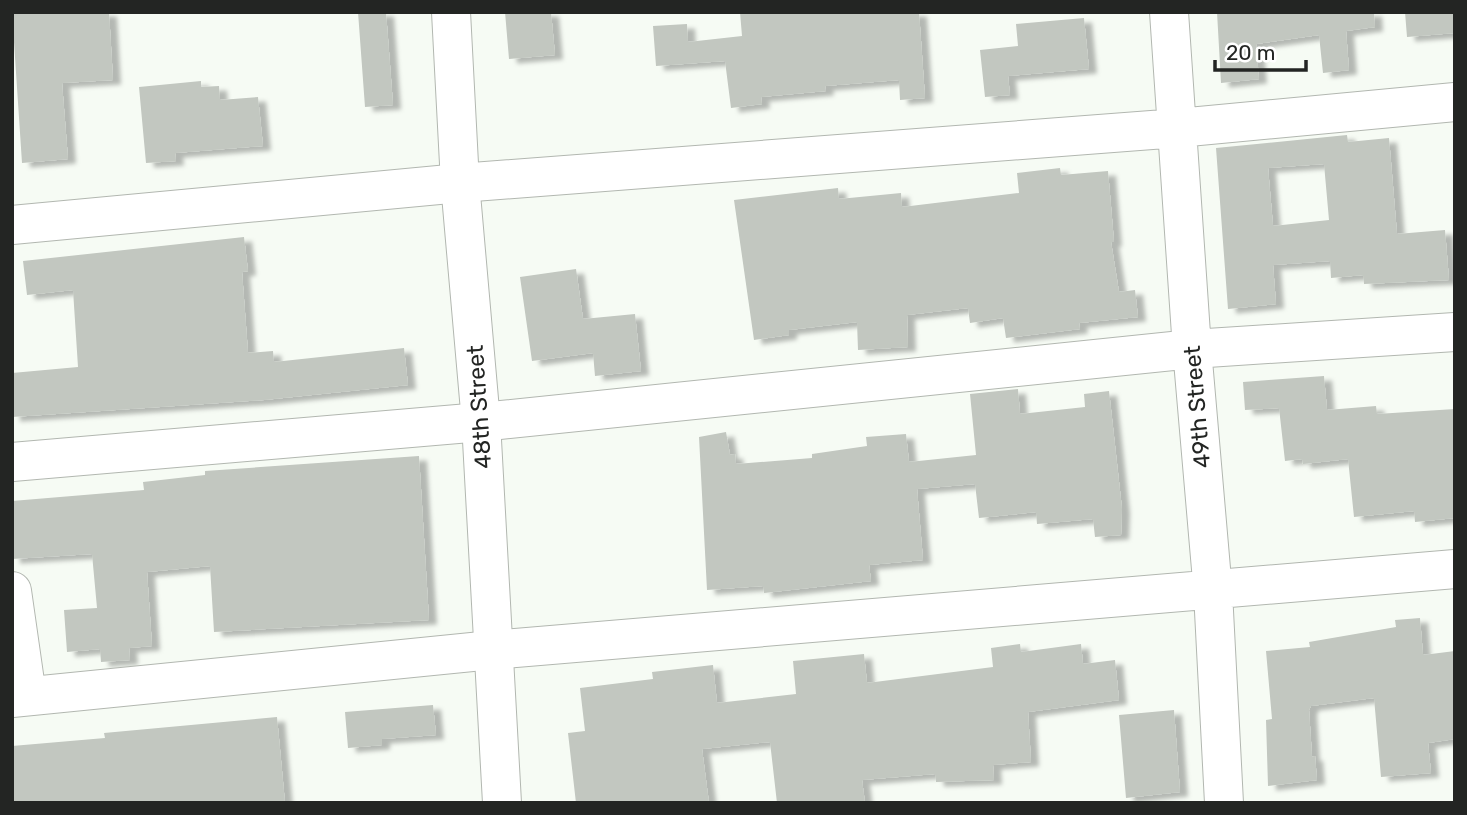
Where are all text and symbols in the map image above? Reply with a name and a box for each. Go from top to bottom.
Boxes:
scale bar [1215,28,1306,72]
text: 20 m [1226,40,1275,65]
street label: 48th Street [461,344,497,470]
street label: 49th Street [1178,345,1216,469]

